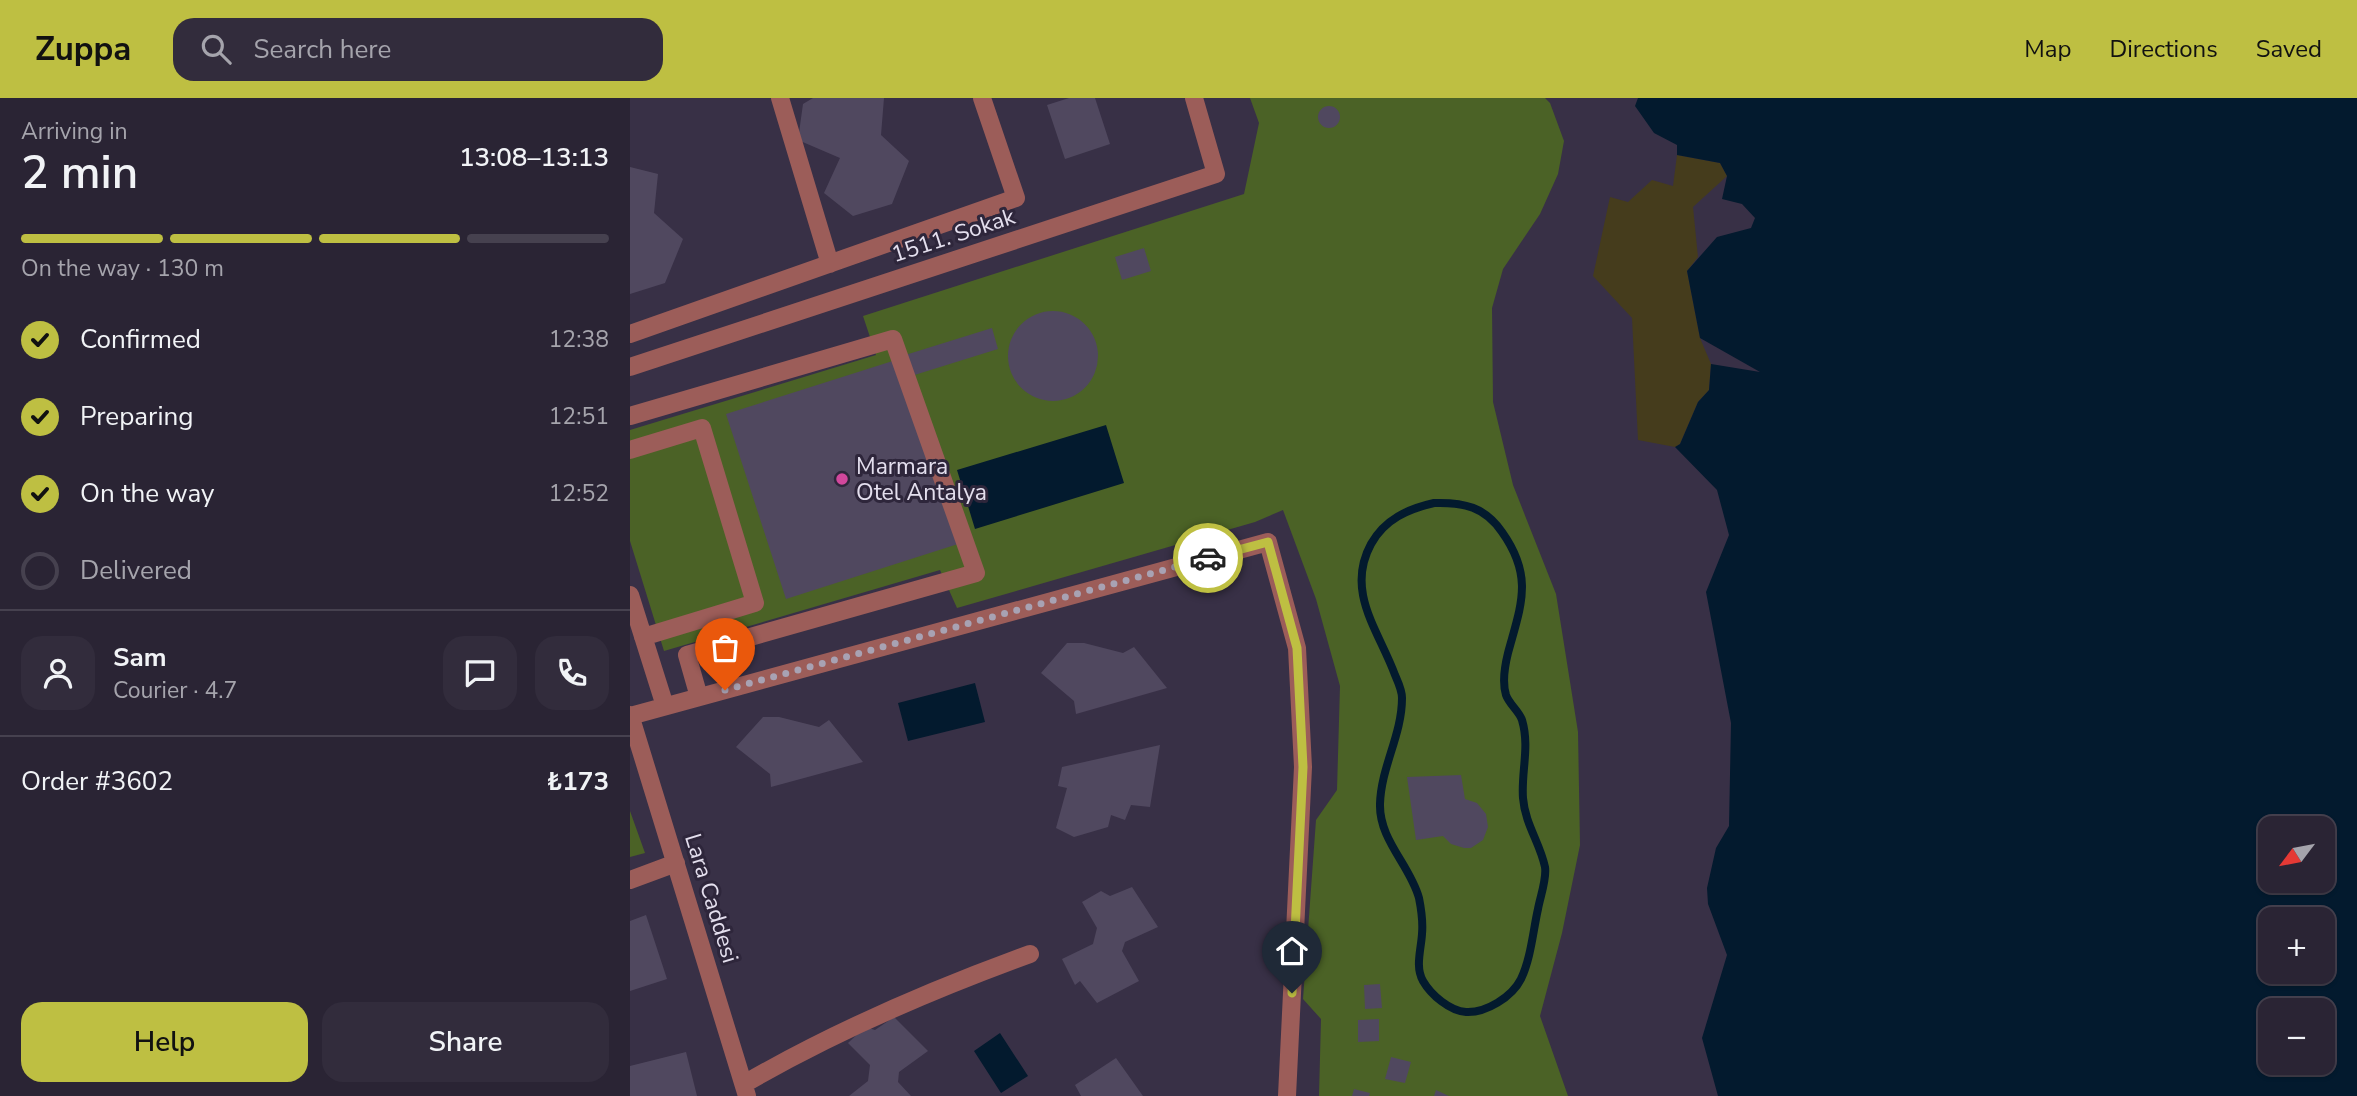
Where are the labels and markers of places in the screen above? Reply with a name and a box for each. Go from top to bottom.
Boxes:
place label: Marmara Otel Antalya [856,451,987,508]
marker: Marmara Otel Antalya [834,471,850,487]
pin [695,618,755,690]
pin [1262,921,1322,993]

